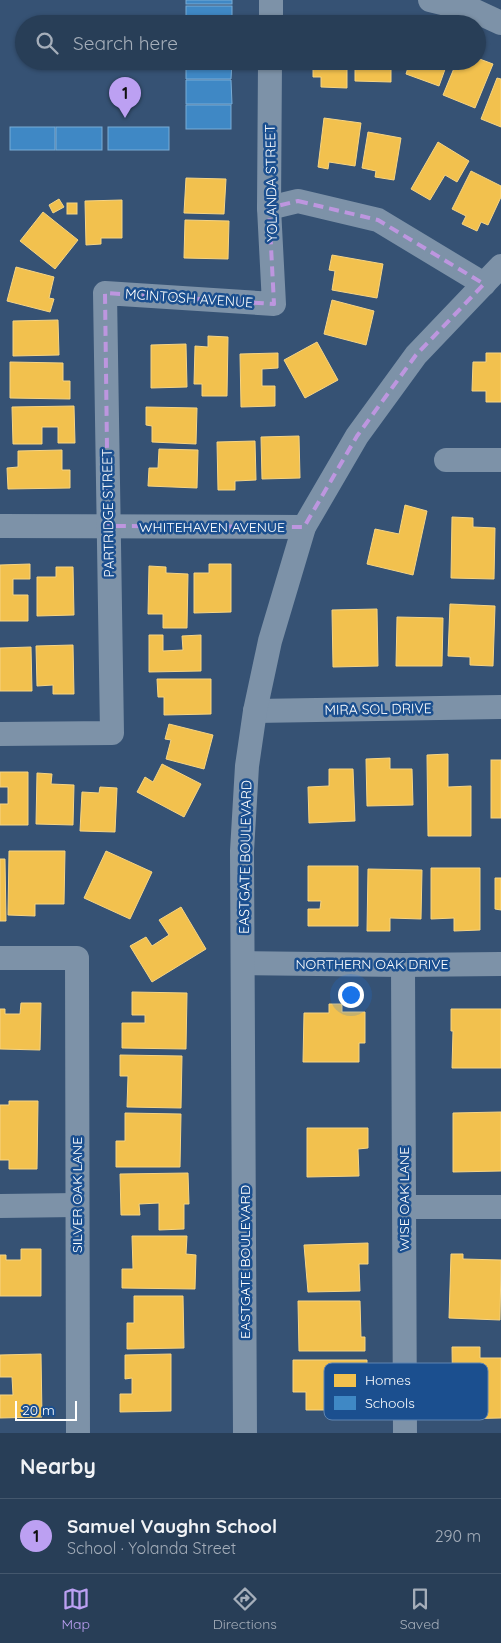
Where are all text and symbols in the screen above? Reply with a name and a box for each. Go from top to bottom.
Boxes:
search box [15,15,486,70]
icon: search [33,29,61,57]
text: Search here [73,31,178,55]
pin: 1 [109,77,141,118]
street label: YOLANDA STREET [261,124,281,242]
street label: MCINTOSH AVENUE [124,285,254,311]
street label: PARTRIDGE STREET [98,448,118,578]
street label: WHITEHAVEN AVENUE [139,518,285,536]
street label: MIRA SOL DRIVE [324,699,432,719]
street label: EASTGATE BOULEVARD [235,780,255,934]
street label: NORTHERN OAK DRIVE [295,955,449,973]
your location [338,982,364,1008]
street label: SILVER OAK LANE [68,1137,86,1253]
street label: WISE OAK LANE [395,1147,413,1251]
street label: EASTGATE BOULEVARD [236,1185,254,1339]
legend [324,1363,488,1420]
text: Homes [365,1371,411,1389]
text: Schools [365,1394,415,1412]
scale bar [15,1398,78,1421]
text: 20 m [22,1401,55,1419]
text: Nearby [20,1453,96,1479]
text: Samuel Vaughn School [67,1514,277,1538]
text: 1 [33,1526,39,1546]
text: 290 m [435,1526,481,1546]
text: School · Yolanda Street [67,1538,236,1558]
tab: Map [61,1585,90,1633]
tab: Directions [213,1585,277,1633]
tab: Saved [400,1585,440,1633]

